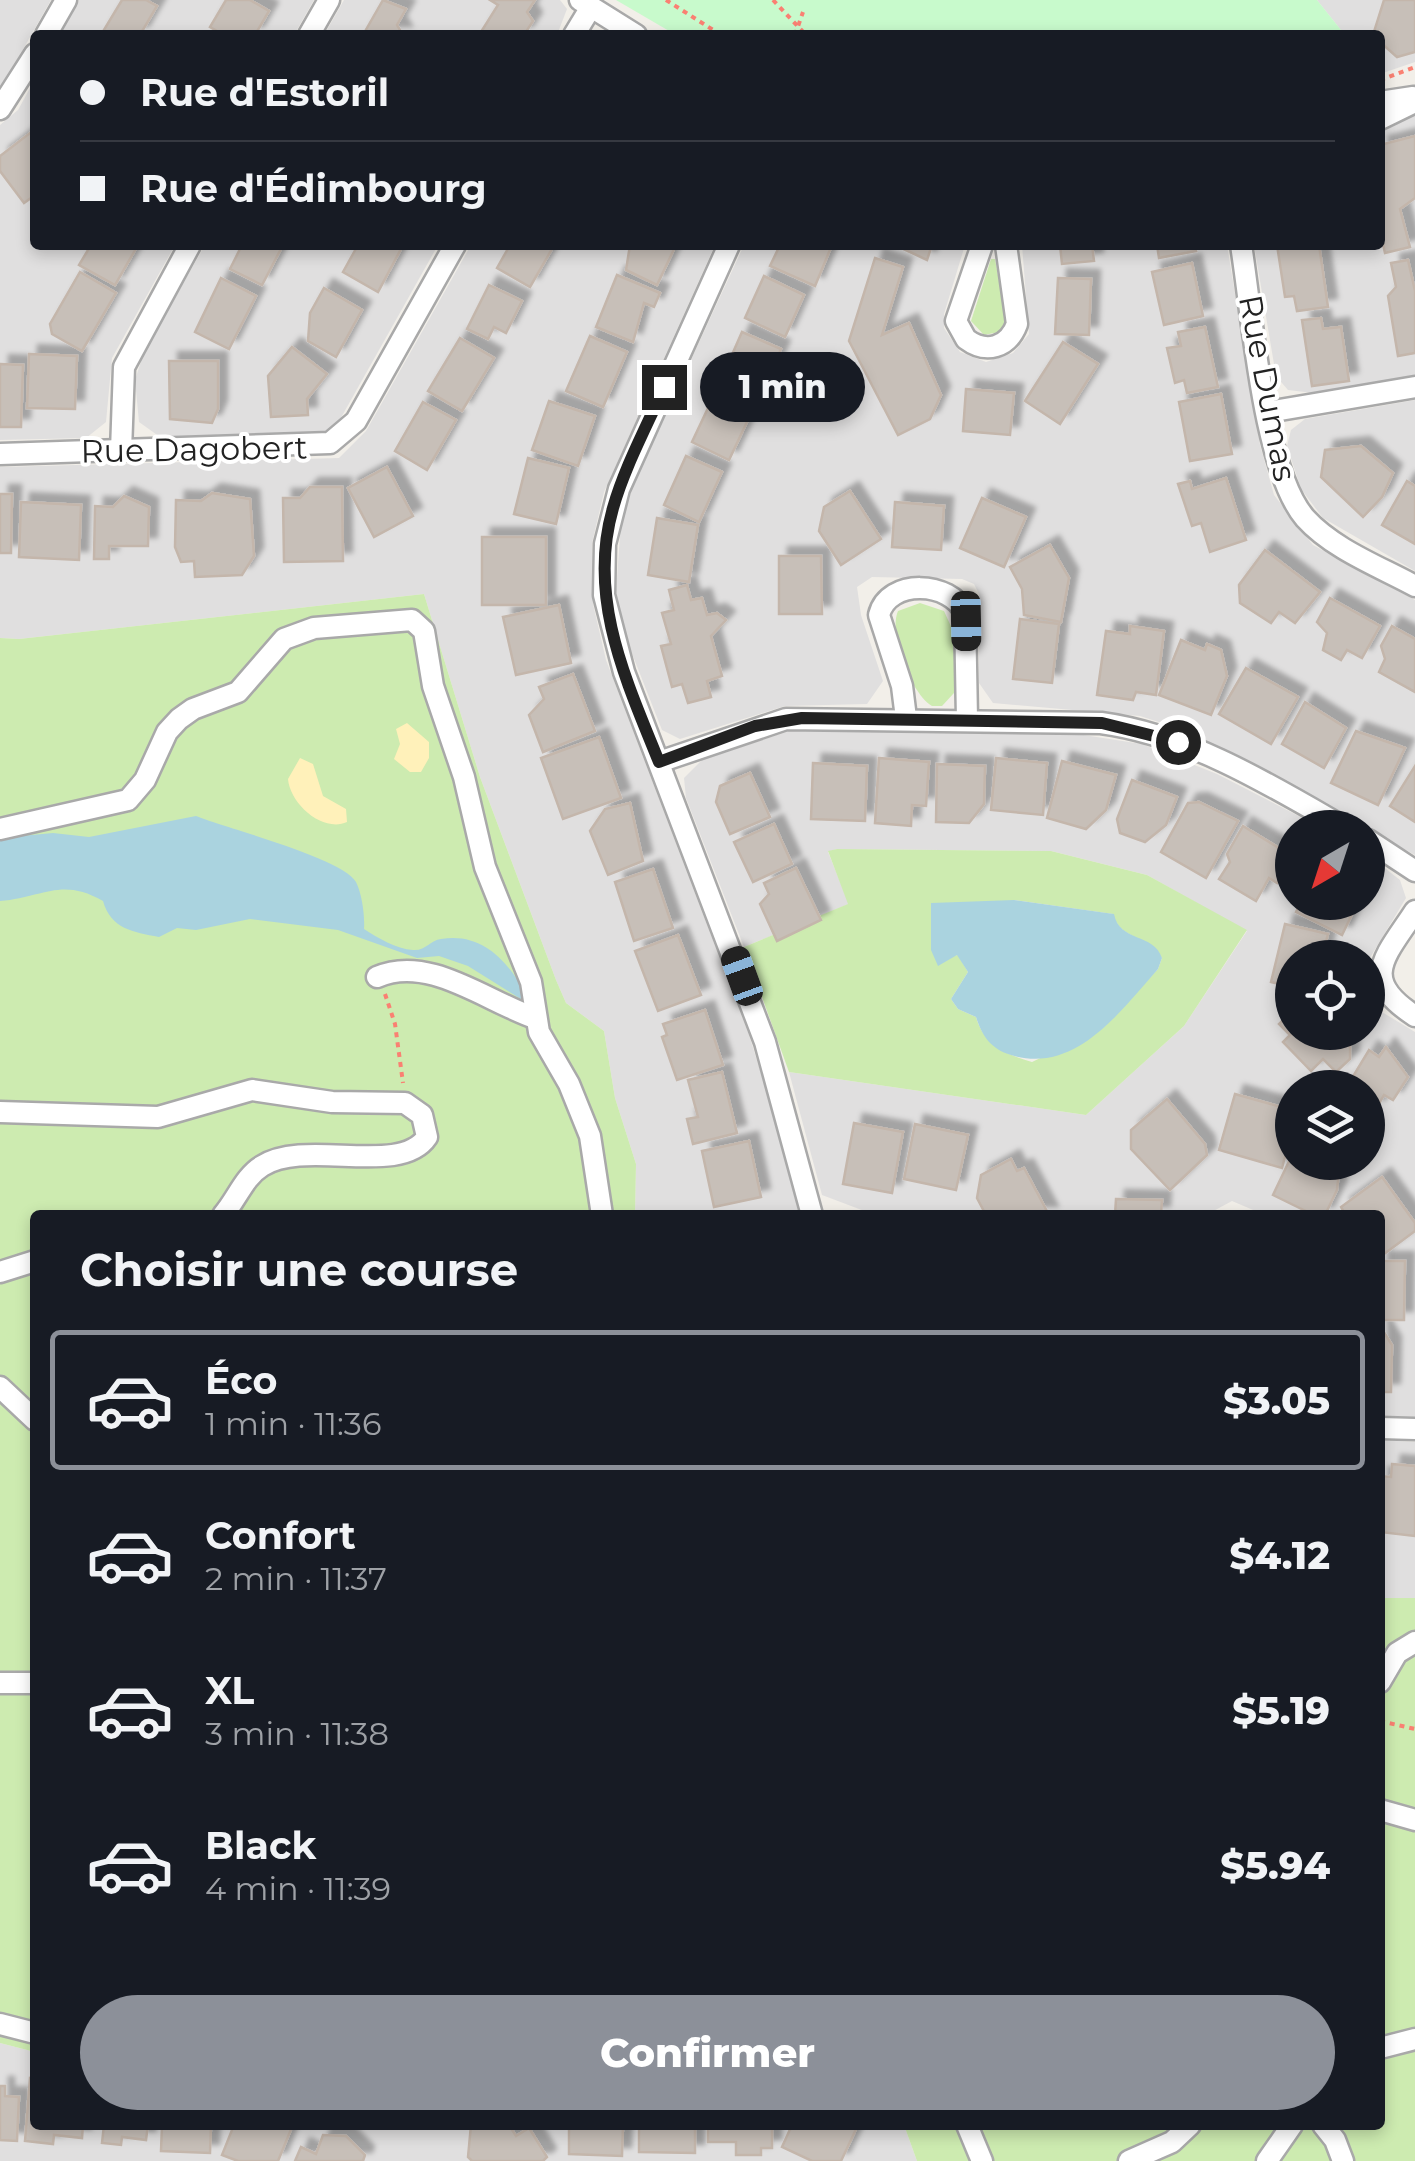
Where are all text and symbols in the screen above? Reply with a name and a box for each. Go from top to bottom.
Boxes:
text: Rue d'Estoril [140,69,389,116]
text: Rue d'Édimbourg [140,165,487,212]
street label: Rue Dumas [1231,292,1305,484]
callout: 1 min [699,352,864,422]
route end [642,365,687,410]
text: 1 min [738,367,827,406]
street label: Rue Dagobert [80,428,308,470]
car [950,591,982,651]
route start [1156,720,1201,765]
north arrow [1275,810,1385,920]
map controls [1275,810,1385,1180]
button: locate [1275,940,1385,1050]
car [718,943,766,1009]
button: layers [1275,1070,1385,1180]
text: Choisir une course [80,1242,518,1297]
icon: car [85,1355,175,1445]
text: Éco [205,1357,277,1404]
text: $3.05 [1223,1377,1330,1424]
text: 1 min · 11:36 [205,1404,381,1443]
icon: car [85,1510,175,1600]
text: Confort [205,1512,356,1559]
text: $4.12 [1229,1532,1330,1579]
text: 2 min · 11:37 [205,1559,387,1598]
icon: car [85,1665,175,1755]
text: XL [205,1667,254,1714]
text: $5.19 [1232,1687,1330,1734]
text: 3 min · 11:38 [205,1714,389,1753]
icon: car [85,1820,175,1910]
text: Black [205,1822,316,1869]
text: $5.94 [1220,1842,1330,1889]
text: 4 min · 11:39 [205,1869,391,1908]
button: Confirmer [80,1995,1335,2110]

